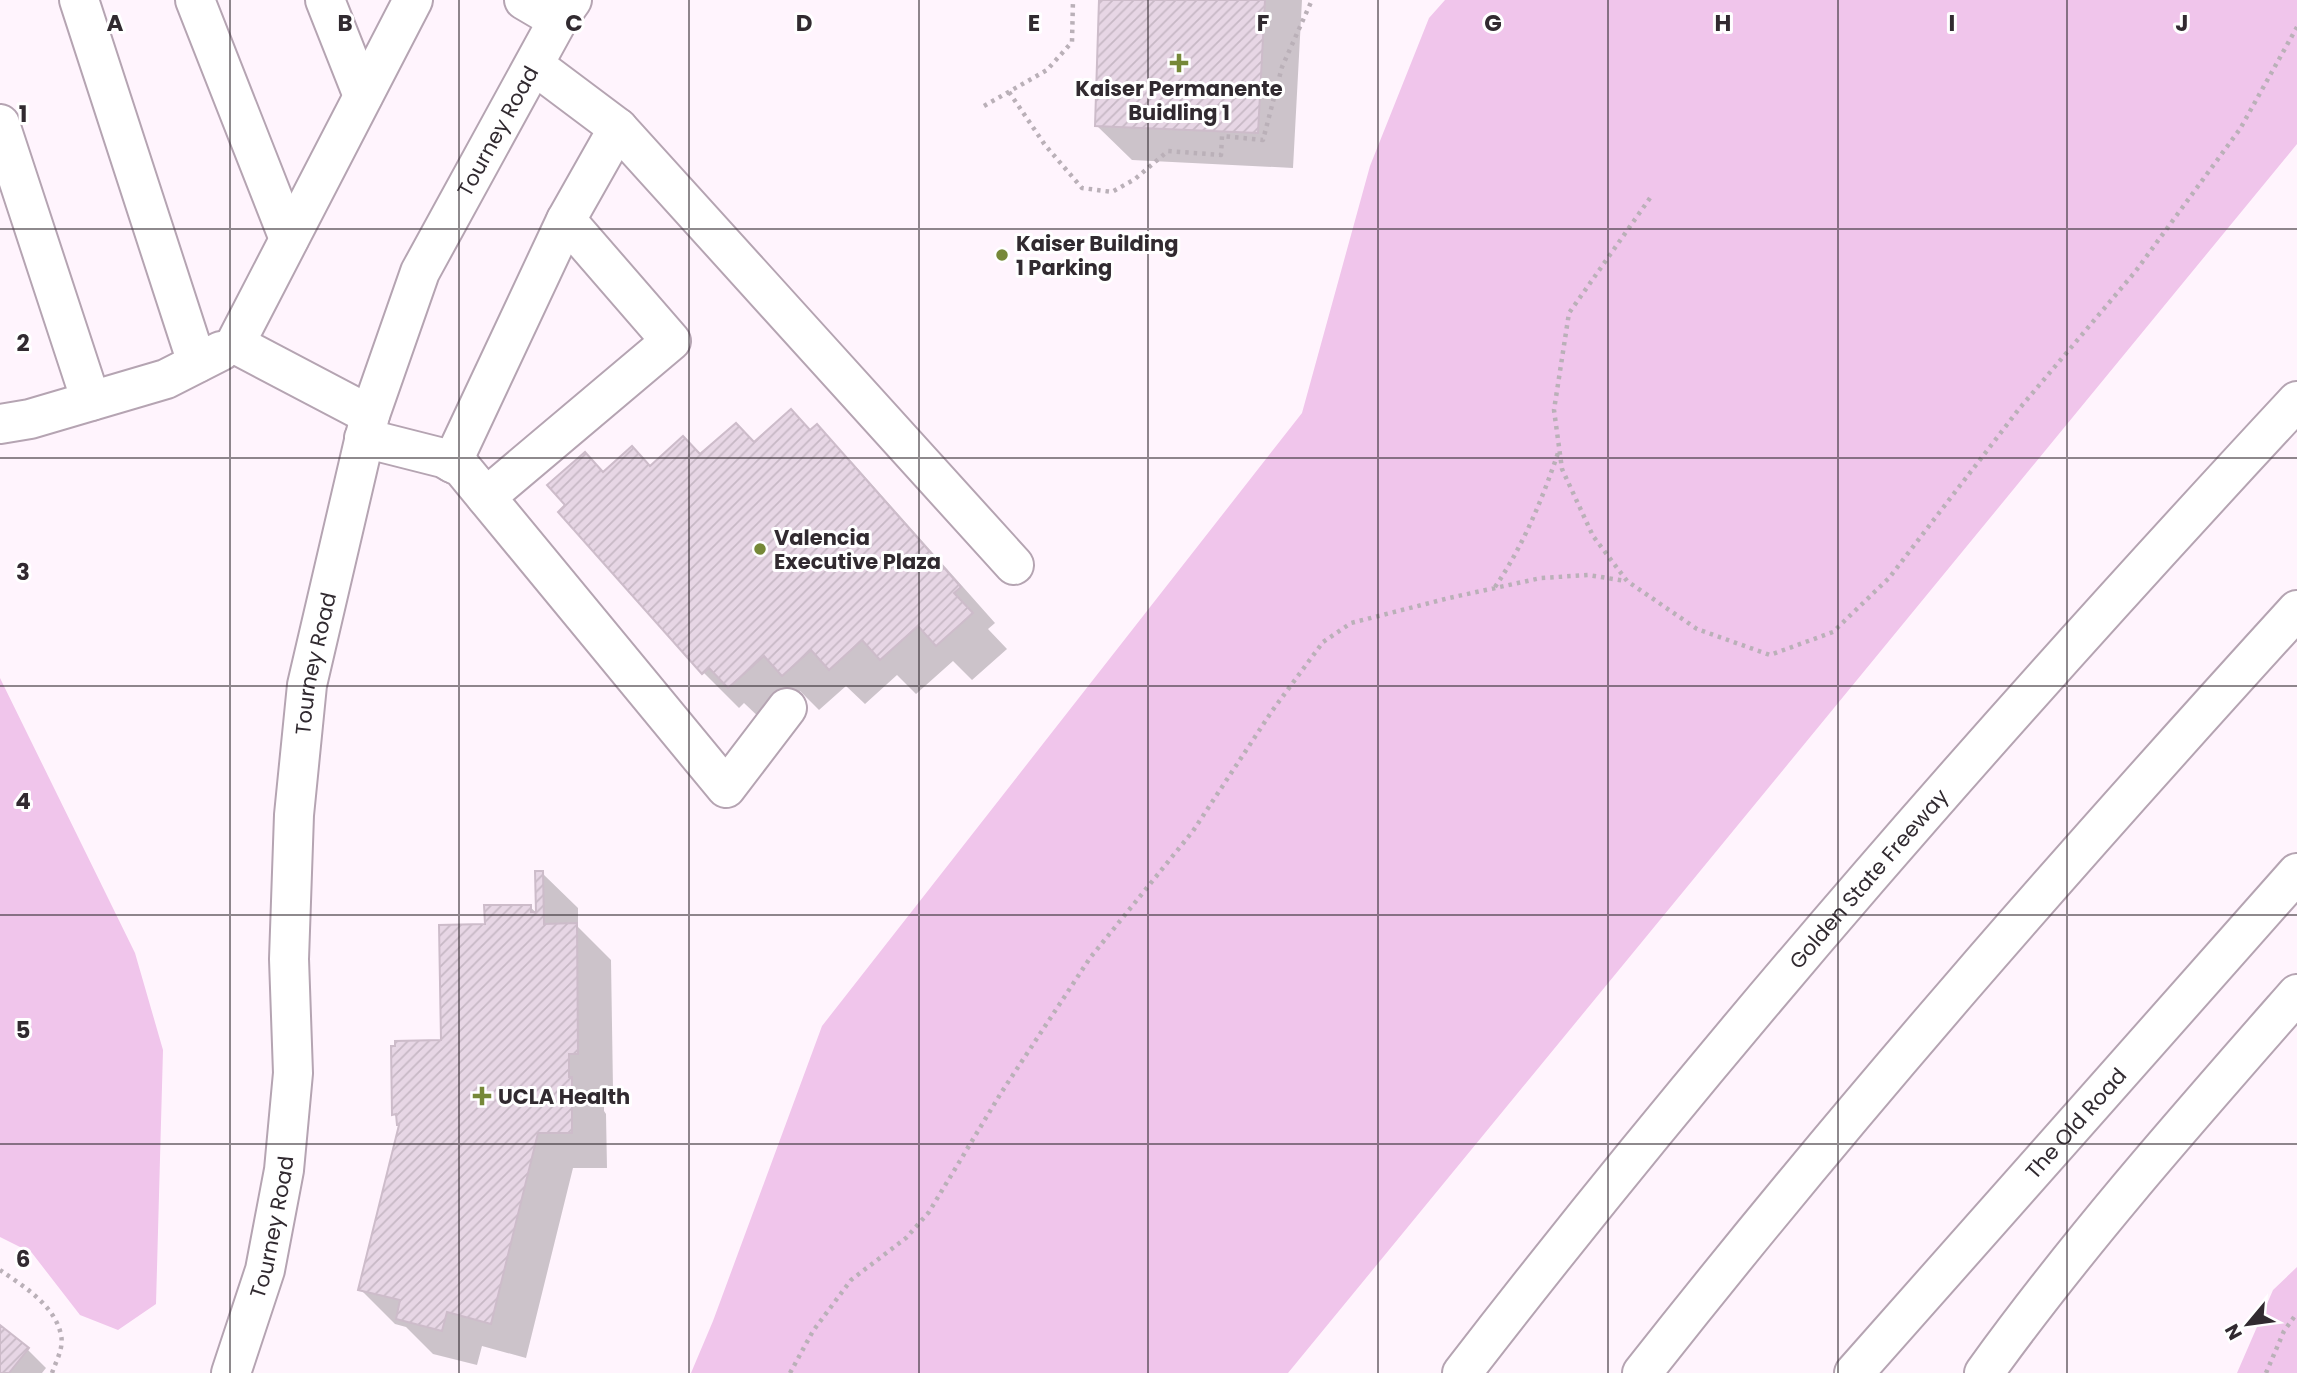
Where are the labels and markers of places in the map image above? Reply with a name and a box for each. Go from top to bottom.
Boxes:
marker: Kaiser Permanente Buidling 1 [1169,53,1189,73]
place label: Kaiser Permanente Buidling 1 [1075,74,1283,127]
place label: Kaiser Building 1 Parking [1016,229,1178,282]
marker: Kaiser Building 1 Parking [994,247,1010,263]
place label: Valencia Executive Plaza [774,523,941,576]
marker: Valencia Executive Plaza [752,541,768,557]
place label: UCLA Health [498,1082,630,1111]
marker: UCLA Health [472,1086,492,1106]

